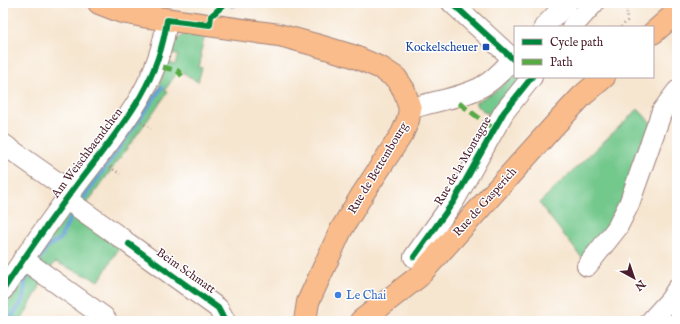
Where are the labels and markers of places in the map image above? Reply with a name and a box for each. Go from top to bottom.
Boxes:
place label: Kockelscheuer [405,40,479,55]
marker: Kockelscheuer [481,42,491,52]
place label: Le Chai [346,288,386,303]
marker: Le Chai [333,290,343,300]

